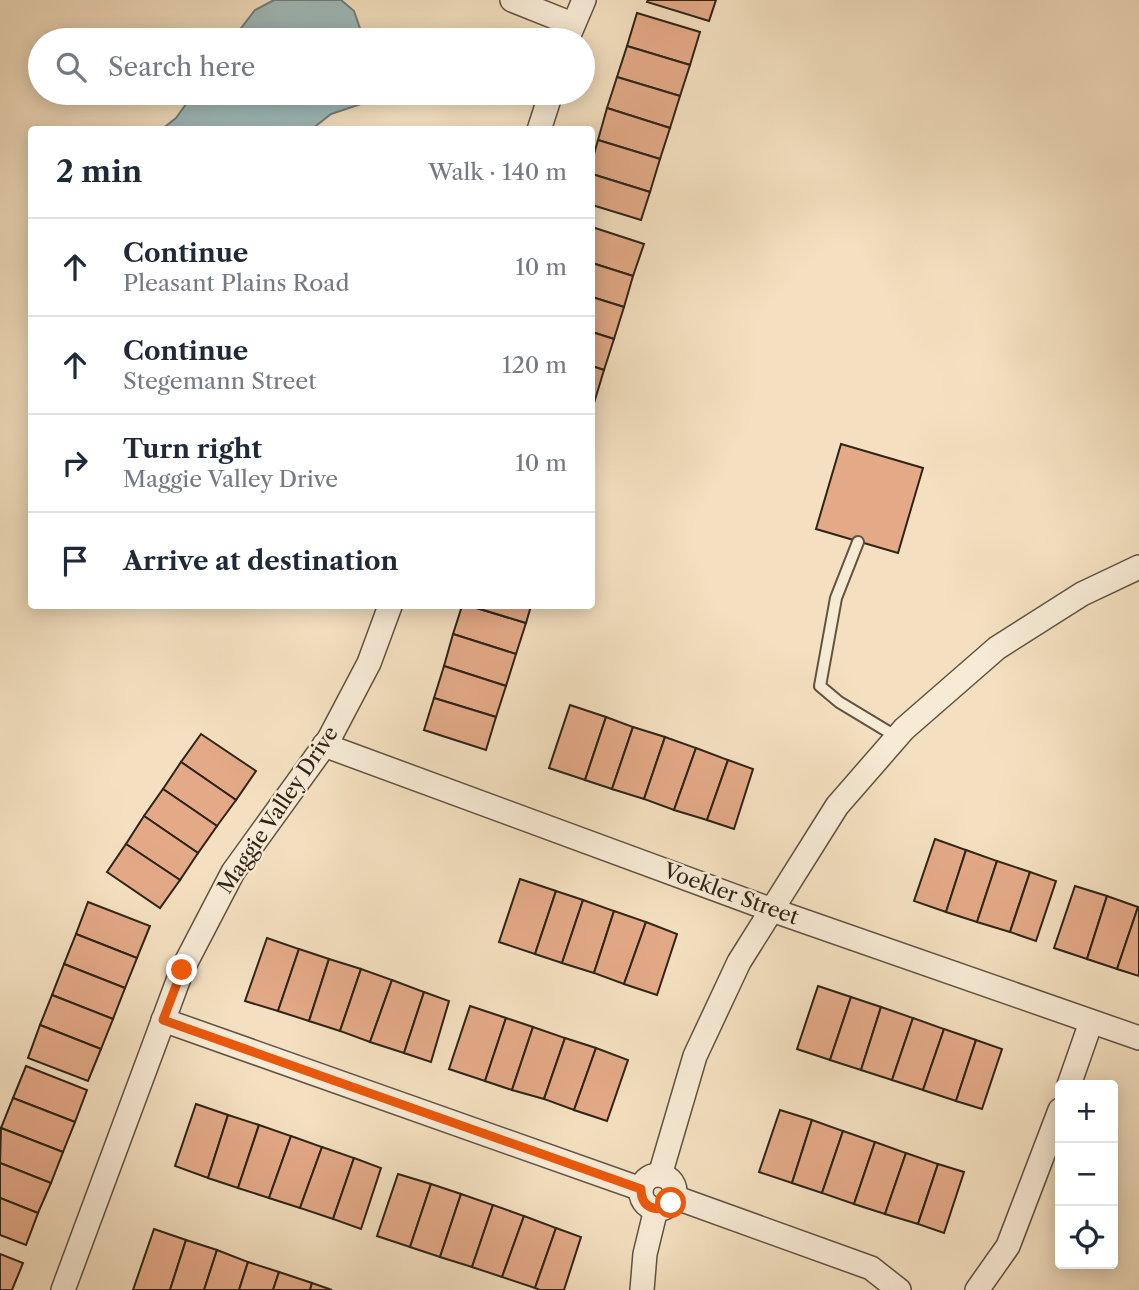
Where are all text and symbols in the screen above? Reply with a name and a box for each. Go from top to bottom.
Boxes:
search box [28,28,595,105]
icon: search [52,48,90,86]
text: Search here [108,51,255,83]
text: 2 min [56,153,142,190]
text: Walk · 140 m [428,158,567,186]
text: Continue [123,237,248,269]
icon: ahead [56,248,94,286]
text: 10 m [515,253,567,281]
text: Pleasant Plains Road [123,269,349,297]
text: Continue [123,335,248,367]
icon: ahead [56,346,94,384]
text: 120 m [502,351,567,379]
text: Stegemann Street [123,367,316,395]
text: Turn right [123,433,262,465]
icon: right [56,444,94,482]
text: 10 m [515,449,567,477]
text: Maggie Valley Drive [123,465,338,493]
icon: arrive [56,542,94,580]
text: Arrive at destination [123,545,398,577]
street label: Maggie Valley Drive [212,721,343,898]
street label: Voekler Street [659,857,803,930]
route end [166,954,197,985]
map controls [1055,1080,1118,1269]
button: + [1055,1080,1118,1143]
button: − [1055,1143,1118,1206]
route start [655,1187,686,1218]
button: locate [1055,1206,1118,1269]

